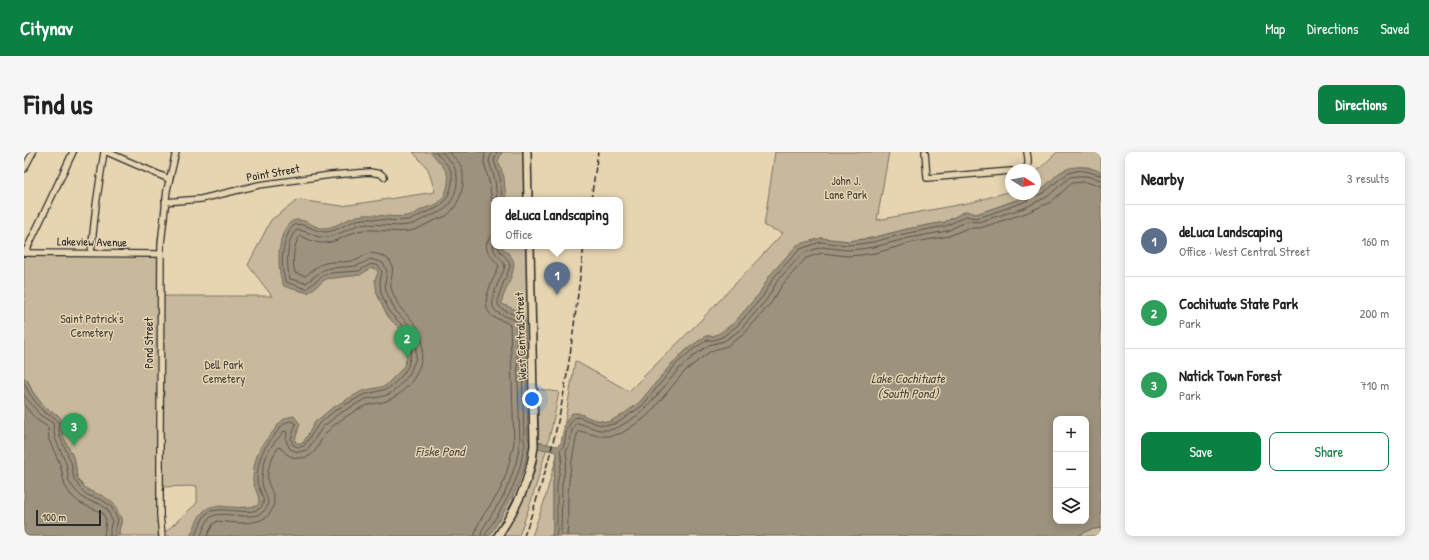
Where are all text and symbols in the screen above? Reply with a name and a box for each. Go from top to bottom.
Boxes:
text: Citynav [20,15,73,41]
text: Map [1265,19,1285,38]
text: Directions [1307,19,1358,38]
text: Saved [1380,19,1409,38]
text: Find us [24,85,93,123]
button: Directions [1318,85,1405,124]
street label: Point Street [245,159,302,186]
north arrow [1005,164,1041,200]
text: Nearby [1141,167,1184,190]
text: 3 results [1347,169,1389,187]
park label: John J. Lane Park [825,172,867,203]
popup [491,197,623,249]
text: deLuca Landscaping [505,204,609,225]
text: deLuca Landscaping [1179,221,1282,242]
text: Office [505,225,533,243]
street label: Lakeview Avenue [57,232,127,251]
text: 1 [1152,232,1156,250]
text: 160 m [1361,232,1389,250]
text: Office · West Central Street [1179,242,1310,260]
pin: 1 [544,262,570,295]
street label: West Central Street [510,291,531,380]
text: Cochituate State Park [1179,293,1298,314]
text: 2 [1151,304,1157,322]
text: 200 m [1359,304,1389,322]
park label: Saint Patrick's Cemetery [60,310,124,341]
text: Park [1179,314,1201,332]
street label: Pond Street [140,316,157,369]
pin: 2 [394,325,420,358]
park label: Dell Park Cemetery [203,356,245,387]
text: Natick Town Forest [1179,365,1281,386]
water label: Lake Cochituate (South Pond) [871,369,946,402]
text: 3 [1151,376,1157,394]
text: 710 m [1360,376,1389,394]
text: Park [1179,386,1201,404]
your location [522,389,542,409]
pin: 3 [61,413,87,446]
map controls [1053,416,1089,524]
button: + [1053,416,1089,452]
button: Save [1141,432,1261,471]
button: Share [1269,432,1389,471]
water label: Fiske Pond [416,442,466,460]
button: − [1053,452,1089,488]
button: layers [1053,488,1089,524]
scale bar [36,508,101,527]
text: 100 m [42,510,66,524]

